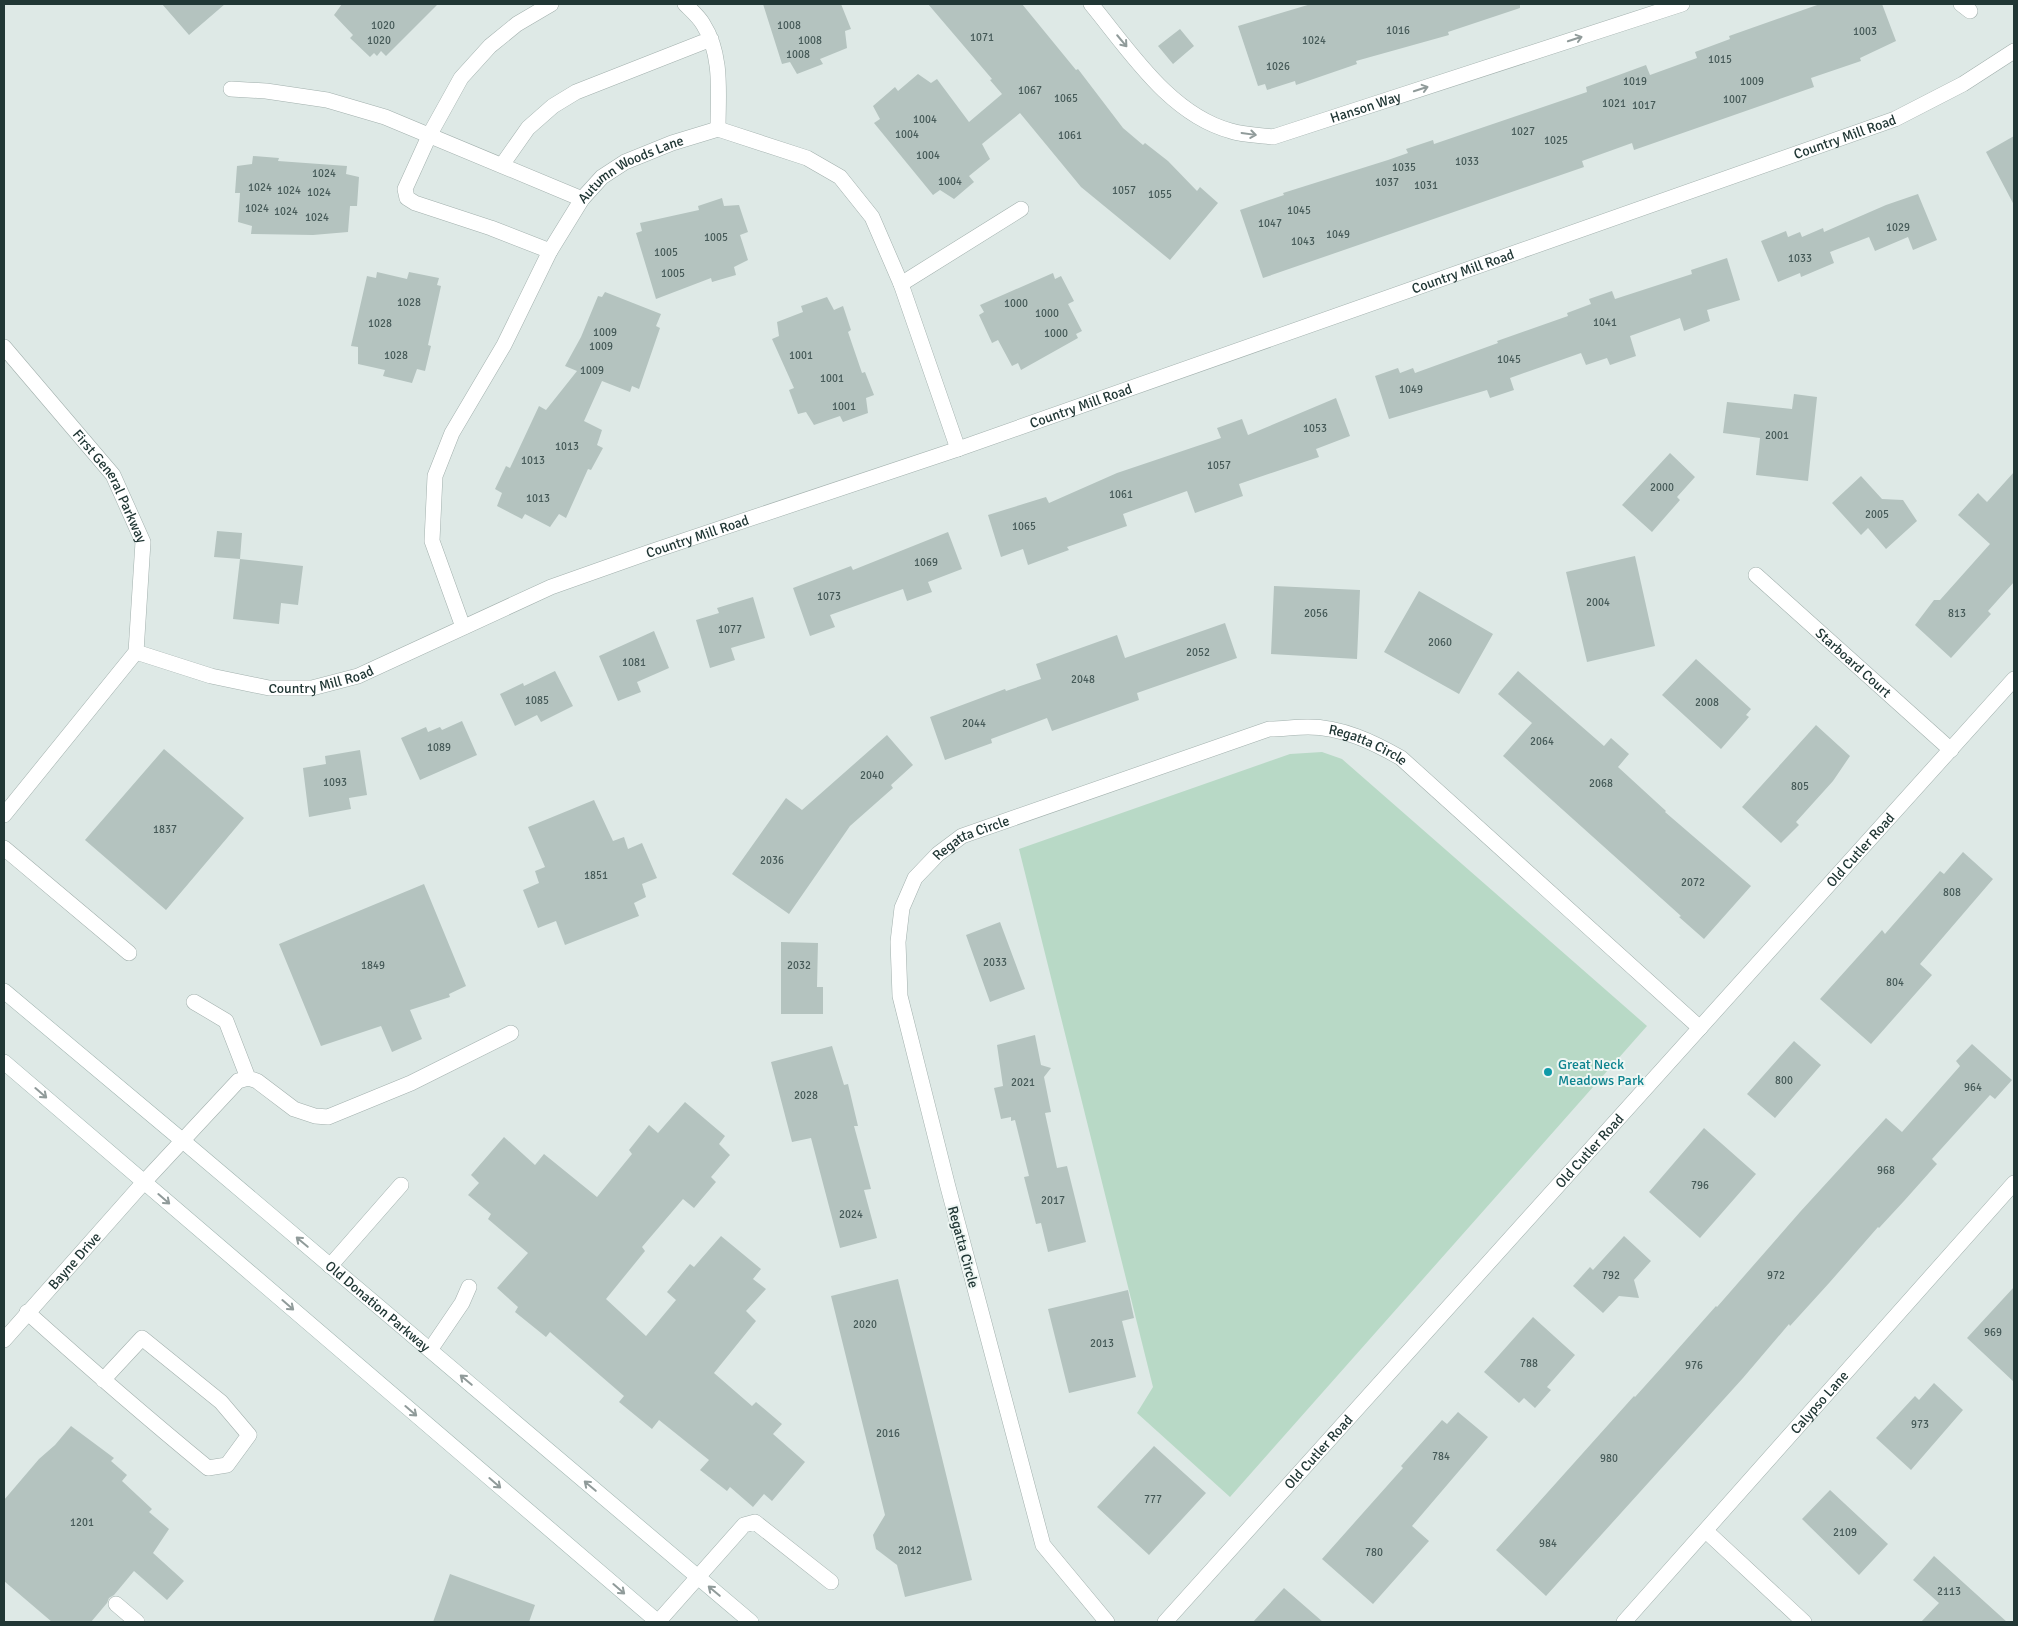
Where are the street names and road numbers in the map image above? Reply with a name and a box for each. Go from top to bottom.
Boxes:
street label: Hanson Way [1328,87,1403,126]
street label: Country Mill Road [1791,111,1898,163]
street label: Autumn Woods Lane [574,132,685,207]
street label: Country Mill Road [1409,245,1516,297]
street label: Country Mill Road [1027,380,1134,432]
street label: First General Parkway [69,426,151,546]
street label: Country Mill Road [644,511,751,561]
street label: Starboard Court [1812,624,1895,701]
street label: Country Mill Road [268,662,376,697]
street label: Regatta Circle [1327,720,1411,768]
street label: Old Cutler Road [1822,809,1898,890]
street label: Regatta Circle [929,812,1012,863]
street label: Old Cutler Road [1551,1110,1627,1191]
street label: Regatta Circle [944,1204,982,1290]
street label: Bayne Drive [44,1228,104,1293]
street label: Old Donation Parkway [322,1257,434,1356]
street label: Calypso Lane [1787,1367,1852,1437]
street label: Old Cutler Road [1280,1411,1356,1492]

